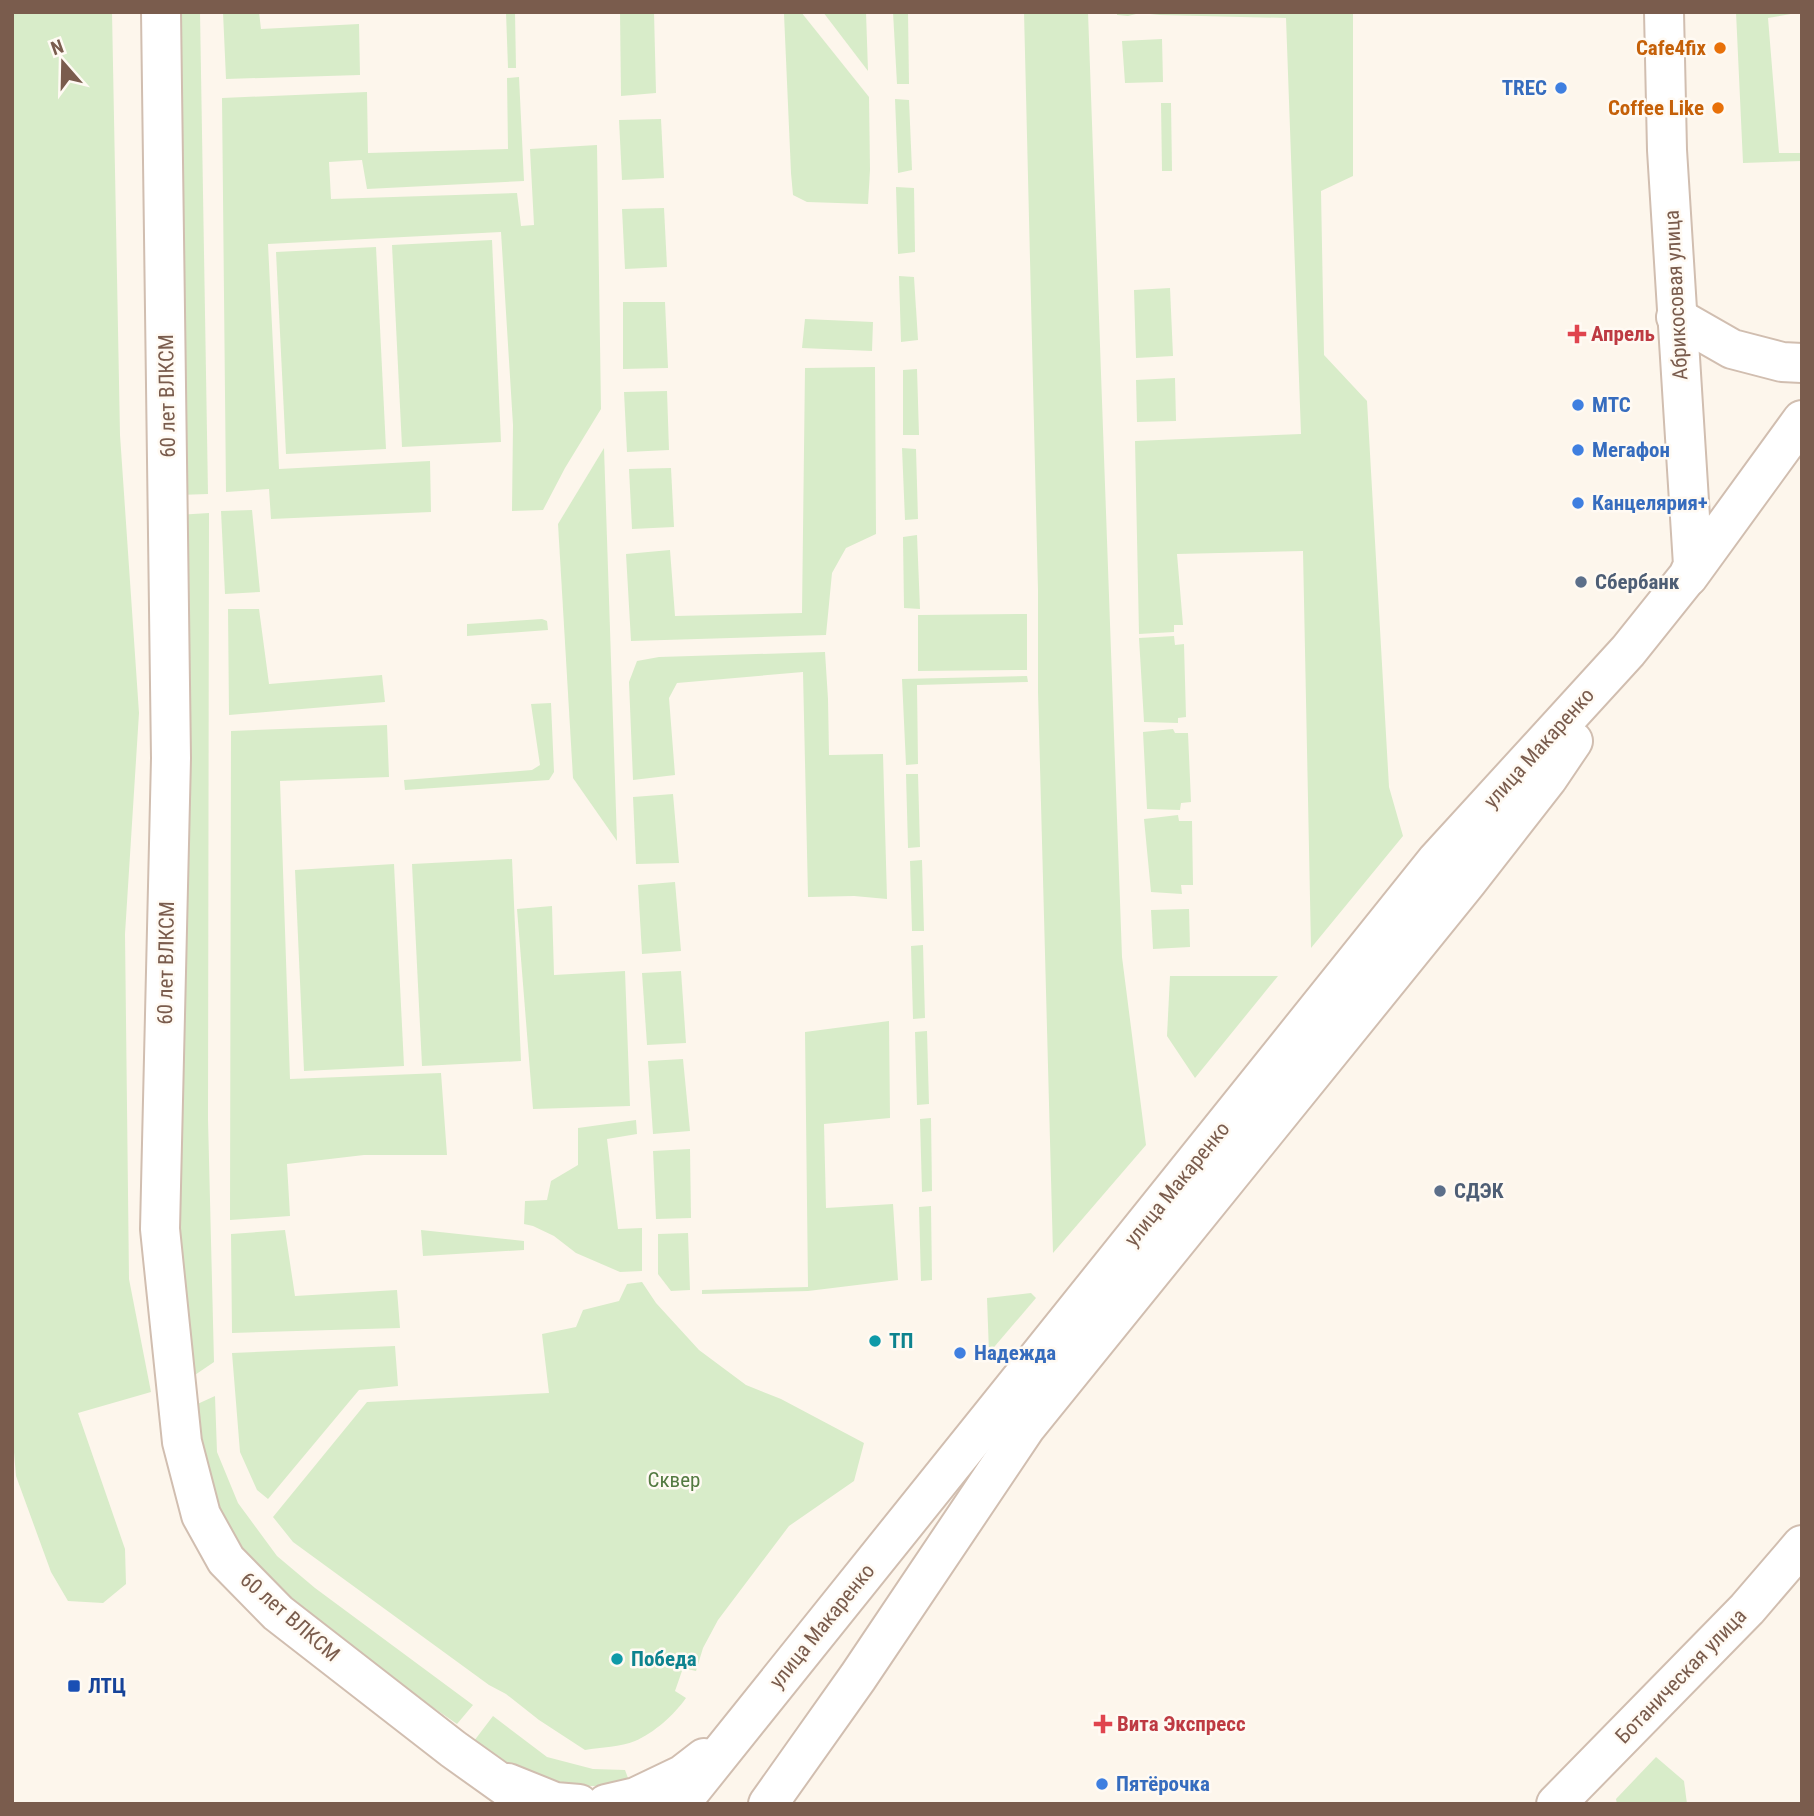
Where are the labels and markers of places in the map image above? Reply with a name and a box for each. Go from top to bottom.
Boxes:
place label: Cafe4fix [1636,36,1706,60]
marker: Cafe4fix [1712,40,1728,56]
place label: TREC [1502,76,1547,100]
marker: TREC [1553,80,1569,96]
place label: Coffee Like [1608,96,1704,120]
marker: Coffee Like [1710,100,1726,116]
place label: Апрель [1591,322,1655,346]
marker: Апрель [1569,326,1585,342]
place label: МТС [1592,393,1631,417]
marker: МТС [1570,397,1586,413]
place label: Мегафон [1592,438,1670,462]
marker: Мегафон [1570,442,1586,458]
place label: Канцелярия+ [1592,491,1708,515]
marker: Канцелярия+ [1570,495,1586,511]
place label: Сбербанк [1595,570,1680,594]
marker: Сбербанк [1573,574,1589,590]
place label: СДЭК [1454,1179,1504,1203]
marker: СДЭК [1432,1183,1448,1199]
place label: ТП [889,1329,913,1353]
marker: ТП [867,1333,883,1349]
place label: Надежда [974,1341,1056,1365]
marker: Надежда [952,1345,968,1361]
place label: Победа [631,1647,697,1671]
marker: Победа [609,1651,625,1667]
place label: ЛТЦ [88,1674,126,1698]
marker: ЛТЦ [66,1678,82,1694]
place label: Вита Экспресс [1117,1712,1246,1736]
marker: Вита Экспресс [1095,1716,1111,1732]
place label: Пятёрочка [1116,1772,1210,1796]
marker: Пятёрочка [1094,1776,1110,1792]

